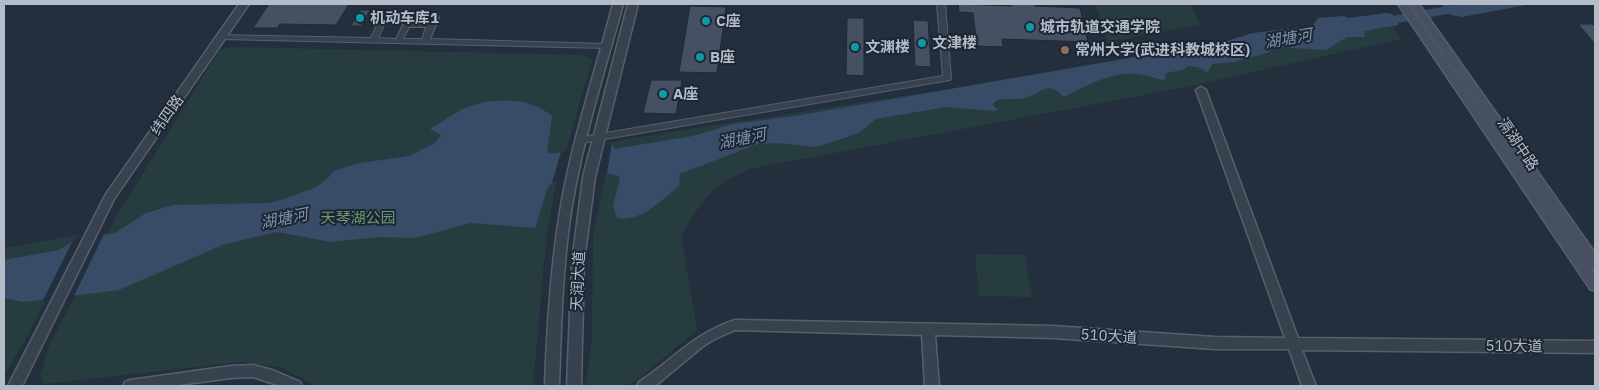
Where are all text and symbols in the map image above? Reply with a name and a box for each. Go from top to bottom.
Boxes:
place label: 机动车库1 [370,8,439,27]
place label: C座 [716,11,741,30]
marker: 机动车库1 [354,12,366,24]
marker: C座 [700,15,712,27]
place label: 城市轨道交通学院 [1040,17,1160,36]
marker: 城市轨道交通学院 [1024,21,1036,33]
water label: 湖塘河 [1263,23,1316,52]
place label: 文津楼 [932,33,977,52]
place label: 文渊楼 [865,37,910,56]
marker: 文津楼 [916,37,928,49]
place label: 常州大学(武进科教城校区) [1075,40,1250,59]
marker: 文渊楼 [849,41,861,53]
marker: 常州大学(武进科教城校区) [1059,44,1071,56]
place label: B座 [710,47,735,66]
marker: B座 [694,51,706,63]
place label: A座 [673,84,698,103]
marker: A座 [657,88,669,100]
street label: 纬四路 [146,91,187,139]
street label: 滆湖中路 [1494,114,1543,174]
water label: 湖塘河 [717,123,770,152]
water label: 湖塘河 [259,203,312,232]
park label: 天琴湖公园 [320,208,396,227]
street label: 天润大道 [566,251,589,311]
street label: 510大道 [1080,324,1138,347]
street label: 510大道 [1485,336,1543,355]

